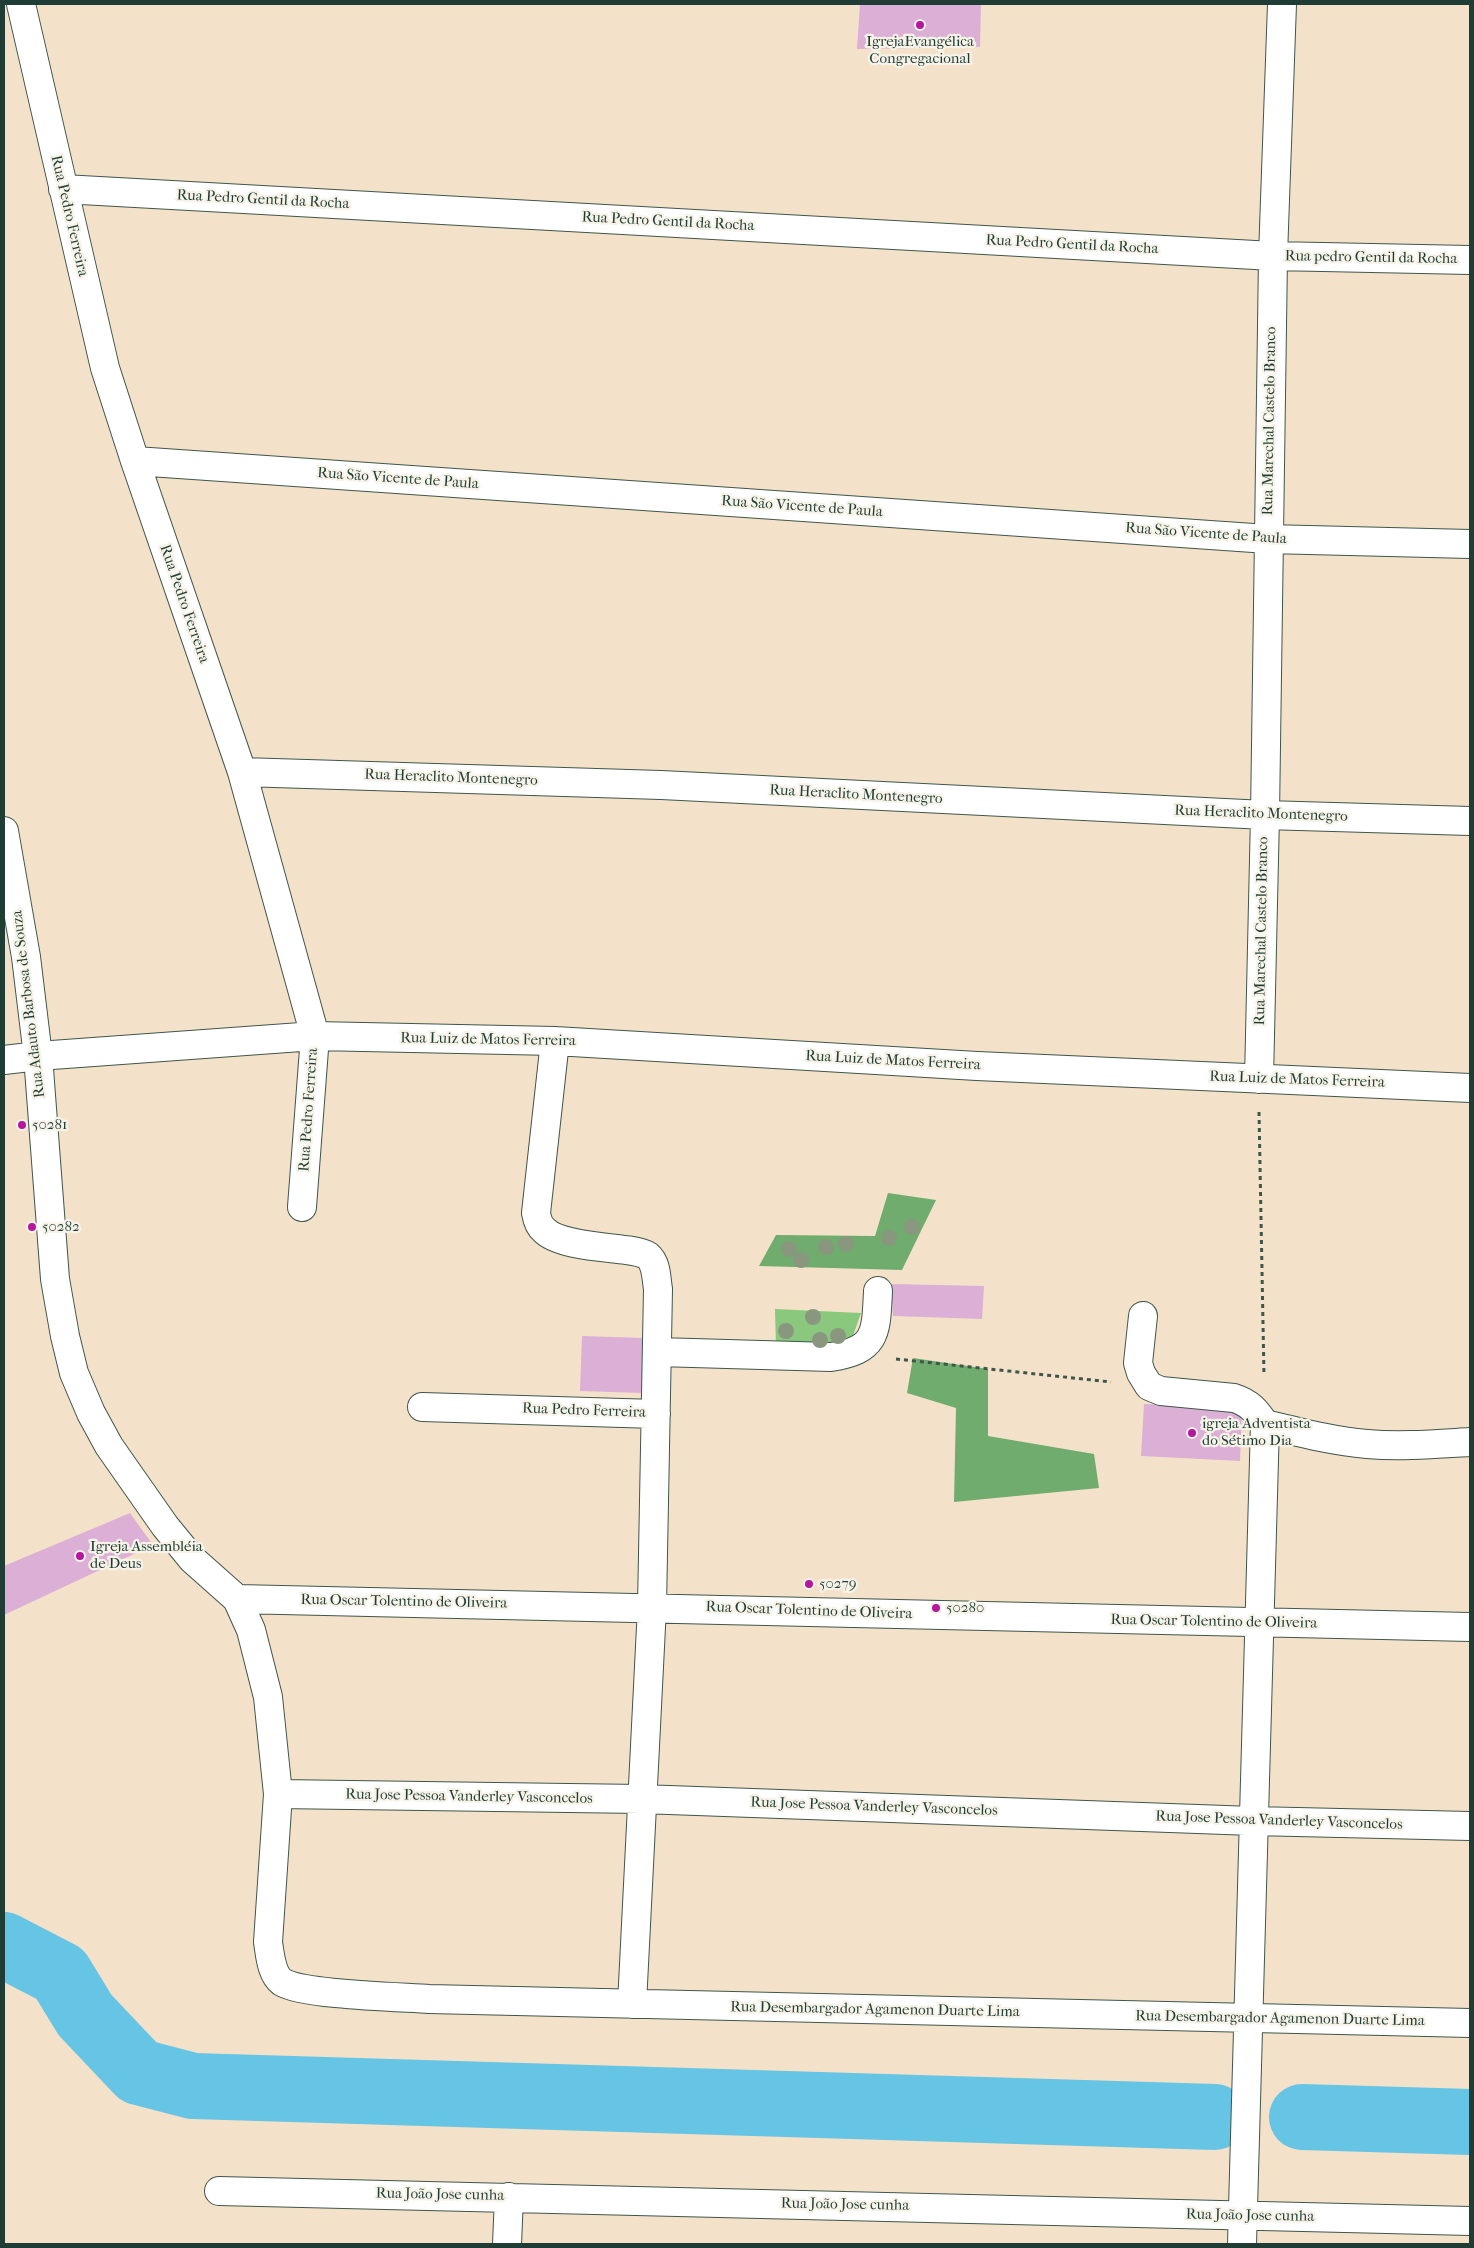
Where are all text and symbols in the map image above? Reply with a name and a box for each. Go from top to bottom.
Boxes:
marker: IgrejaEvangélica Congregacional [914,19,926,31]
place label: IgrejaEvangélica Congregacional [866,33,974,68]
street label: Rua Pedro Ferreira [46,154,92,278]
street label: Rua Pedro Gentil da Rocha [176,186,350,214]
street label: Rua Pedro Gentil da Rocha [581,208,755,236]
street label: Rua Pedro Gentil da Rocha [985,231,1159,259]
street label: Rua pedro Gentil da Rocha [1285,247,1457,269]
street label: Rua Marechal Castelo Branco [1259,326,1281,516]
street label: Rua São Vicente de Paula [317,464,479,494]
street label: Rua São Vicente de Paula [721,492,883,522]
street label: Rua São Vicente de Paula [1125,519,1287,549]
street label: Rua Pedro Ferreira [155,542,213,666]
street label: Rua Heraclito Montenegro [364,766,538,790]
street label: Rua Heraclito Montenegro [769,781,943,809]
street label: Rua Heraclito Montenegro [1174,802,1348,826]
street label: Rua Marechal Castelo Branco [1251,836,1273,1026]
street label: Rua Adauto Barbosa de Souza [9,909,49,1099]
street label: Rua Luiz de Matos Ferreira [400,1029,576,1051]
street label: Rua Luiz de Matos Ferreira [805,1047,981,1075]
street label: Rua Pedro Ferreira [296,1048,322,1172]
street label: Rua Luiz de Matos Ferreira [1209,1068,1385,1092]
place label: 50281 [32,1116,67,1134]
marker: 50281 [16,1119,28,1131]
place label: 50282 [42,1218,80,1236]
marker: 50282 [26,1221,38,1233]
street label: Rua Pedro Ferreira [522,1400,646,1422]
place label: igreja Adventista do Sétimo Dia [1202,1415,1311,1450]
marker: igreja Adventista do Sétimo Dia [1186,1427,1198,1439]
place label: Igreja Assembléia de Deus [90,1538,203,1573]
marker: Igreja Assembléia de Deus [74,1550,86,1562]
place label: 50279 [819,1575,857,1593]
marker: 50279 [803,1578,815,1590]
street label: Rua Oscar Tolentino de Oliveira [300,1591,508,1613]
street label: Rua Oscar Tolentino de Oliveira [705,1598,913,1624]
place label: 50280 [946,1599,984,1617]
marker: 50280 [930,1602,942,1614]
street label: Rua Oscar Tolentino de Oliveira [1110,1611,1318,1633]
street label: Rua Jose Pessoa Vanderley Vasconcelos [345,1786,593,1808]
street label: Rua Jose Pessoa Vanderley Vasconcelos [750,1794,998,1820]
street label: Rua Jose Pessoa Vanderley Vasconcelos [1155,1808,1403,1834]
street label: Rua Desembargador Agamenon Duarte Lima [730,1998,1020,2022]
street label: Rua Desembargador Agamenon Duarte Lima [1135,2007,1425,2031]
street label: Rua João Jose cunha [376,2185,504,2205]
street label: Rua João Jose cunha [781,2195,909,2215]
street label: Rua João Jose cunha [1186,2206,1314,2226]

